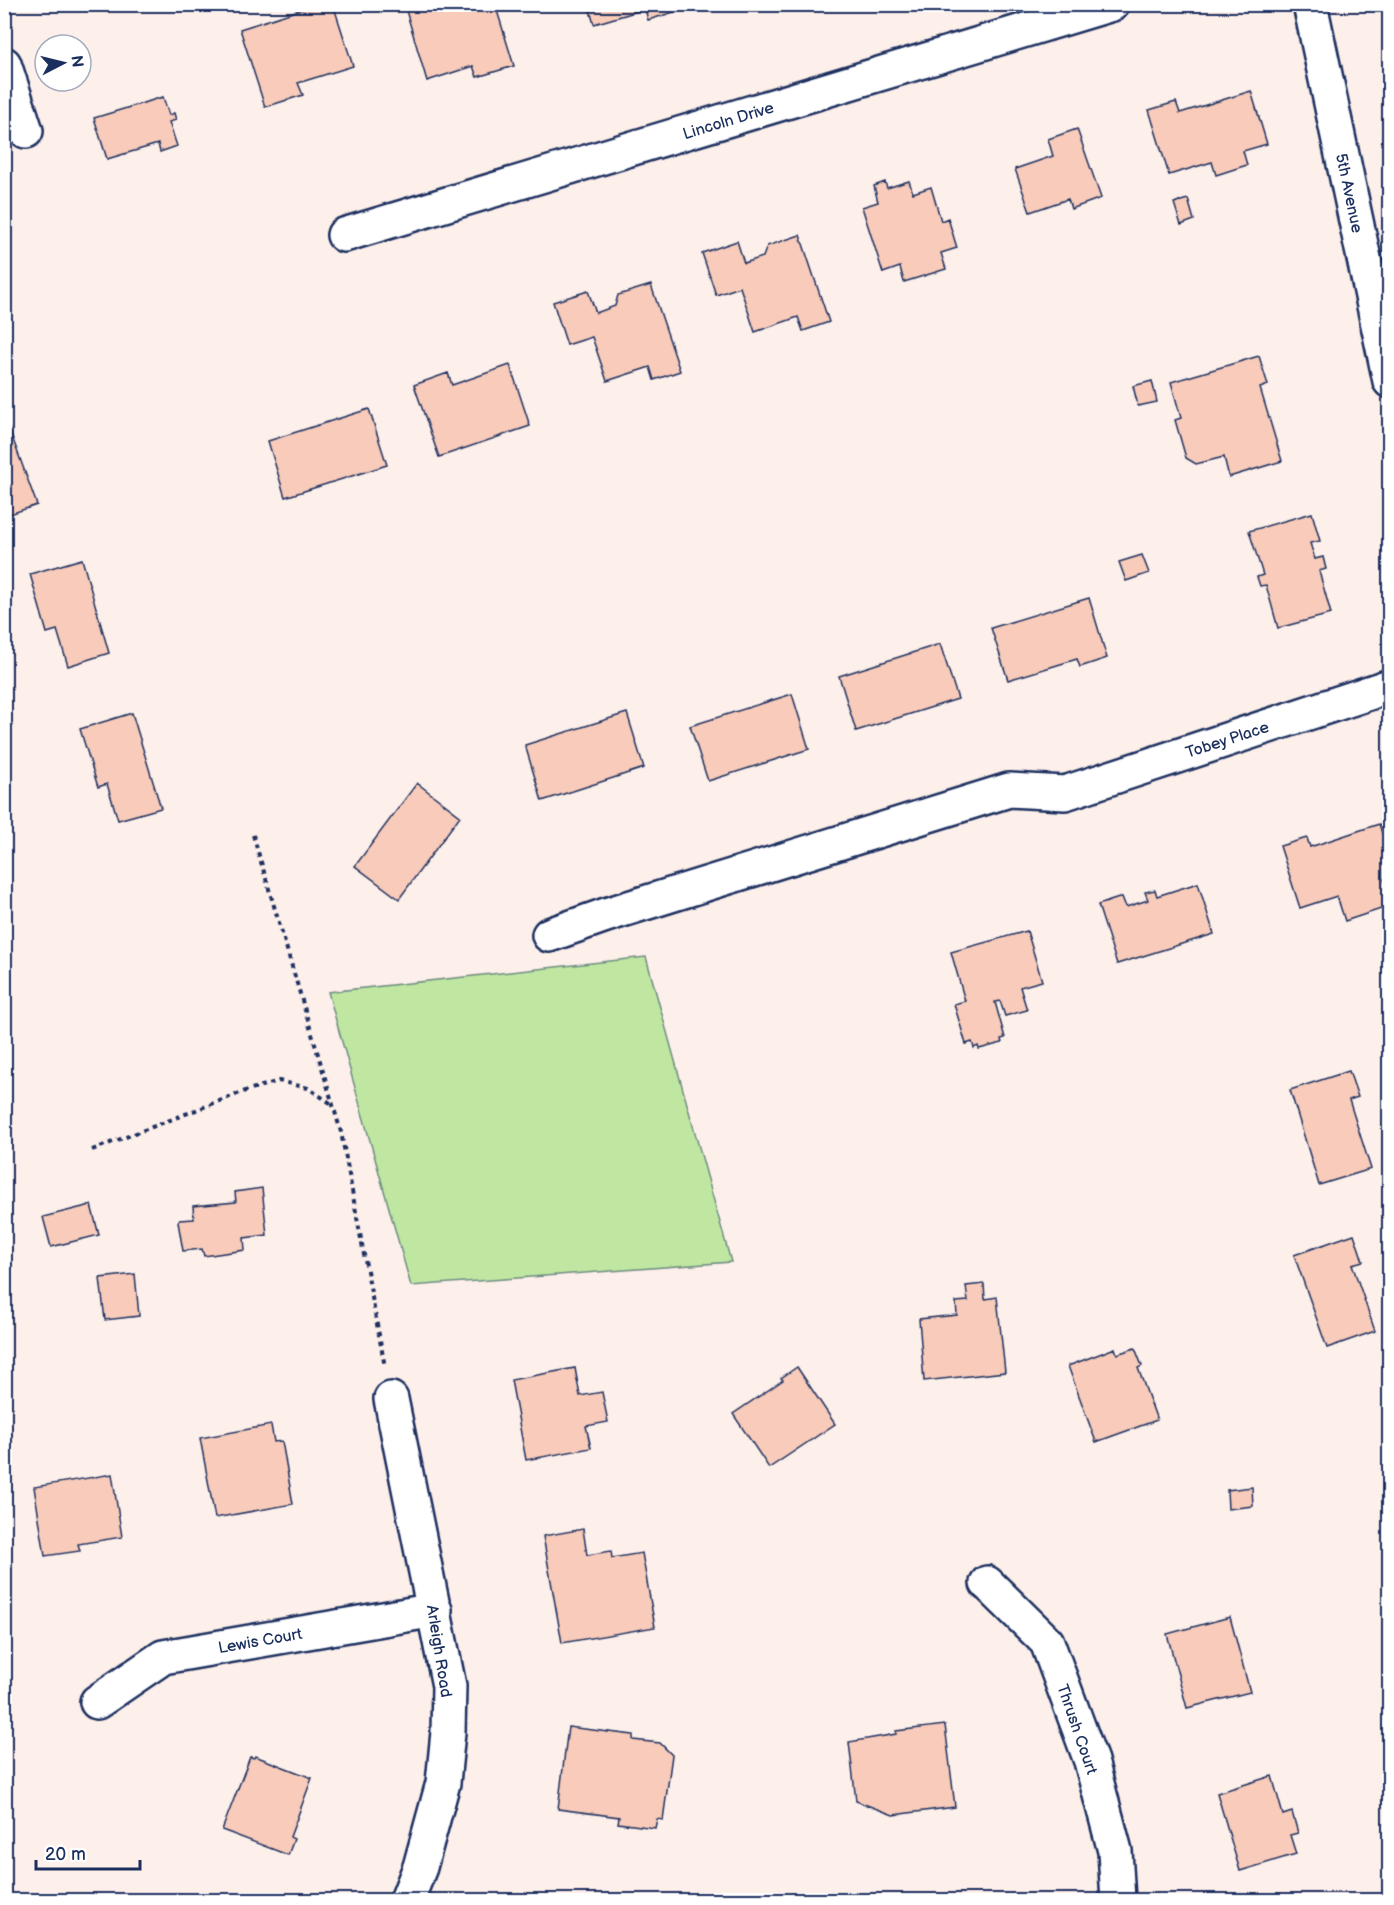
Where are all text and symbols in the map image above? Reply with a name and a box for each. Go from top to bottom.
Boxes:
north arrow [33,33,93,93]
text: N [66,54,87,68]
street label: Lincoln Drive [681,98,777,144]
street label: 5th Avenue [1331,152,1366,235]
street label: Tobey Place [1183,718,1272,763]
street label: Arleigh Road [422,1604,455,1699]
street label: Lewis Court [217,1625,304,1658]
street label: Thrush Court [1052,1682,1101,1777]
scale bar [36,1833,140,1871]
text: 20 m [45,1844,86,1865]

